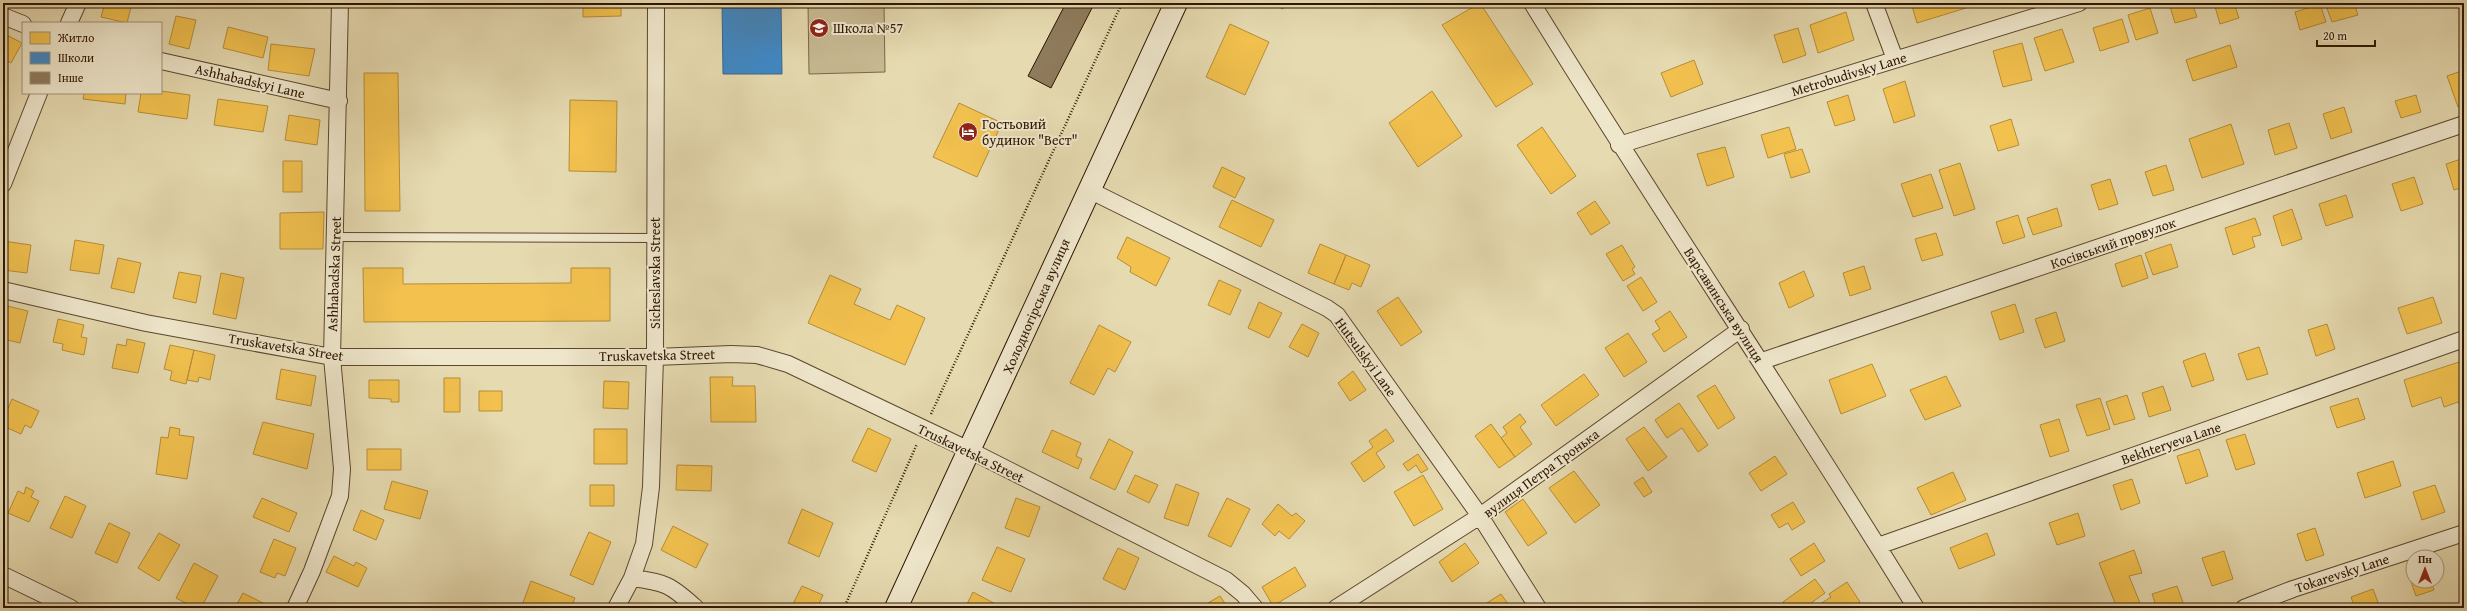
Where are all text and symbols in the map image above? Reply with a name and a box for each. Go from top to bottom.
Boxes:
school or university icon: Школа №57 [808,17,830,39]
place label: Школа №57 [833,18,904,38]
legend [22,22,162,94]
scale bar [2317,22,2375,48]
text: 20 m [2323,27,2347,44]
text: Житло [57,29,94,46]
street label: Metrobudivsky Lane [1789,47,1909,101]
text: Школи [58,49,94,66]
street label: Ashhabadskyi Lane [193,59,307,103]
text: Інше [58,69,84,86]
place label: Гостьовий будинок "Вест" [982,114,1078,150]
hotel icon: Гостьовий будинок "Вест" [957,121,979,143]
street label: Косівський провулок [2048,212,2179,274]
street label: Ashhabadska Street [322,216,346,332]
street label: Sicheslavska Street [645,217,665,329]
street label: Холодногірська вулиця [997,235,1075,377]
street label: Варсавинська вулиця [1679,244,1769,366]
street label: Hutsulskyi Lane [1330,313,1402,401]
street label: Truskavetska Street [227,328,345,366]
street label: Truskavetska Street [599,344,715,366]
street label: Bekhteryeva Lane [2118,416,2224,469]
street label: Truskavetska Street [914,419,1028,487]
street label: вулиця Петра Тронька [1479,424,1603,522]
street label: Tokarevsky Lane [2292,548,2392,598]
north arrow [2405,549,2445,589]
text: Пн [2418,551,2432,567]

